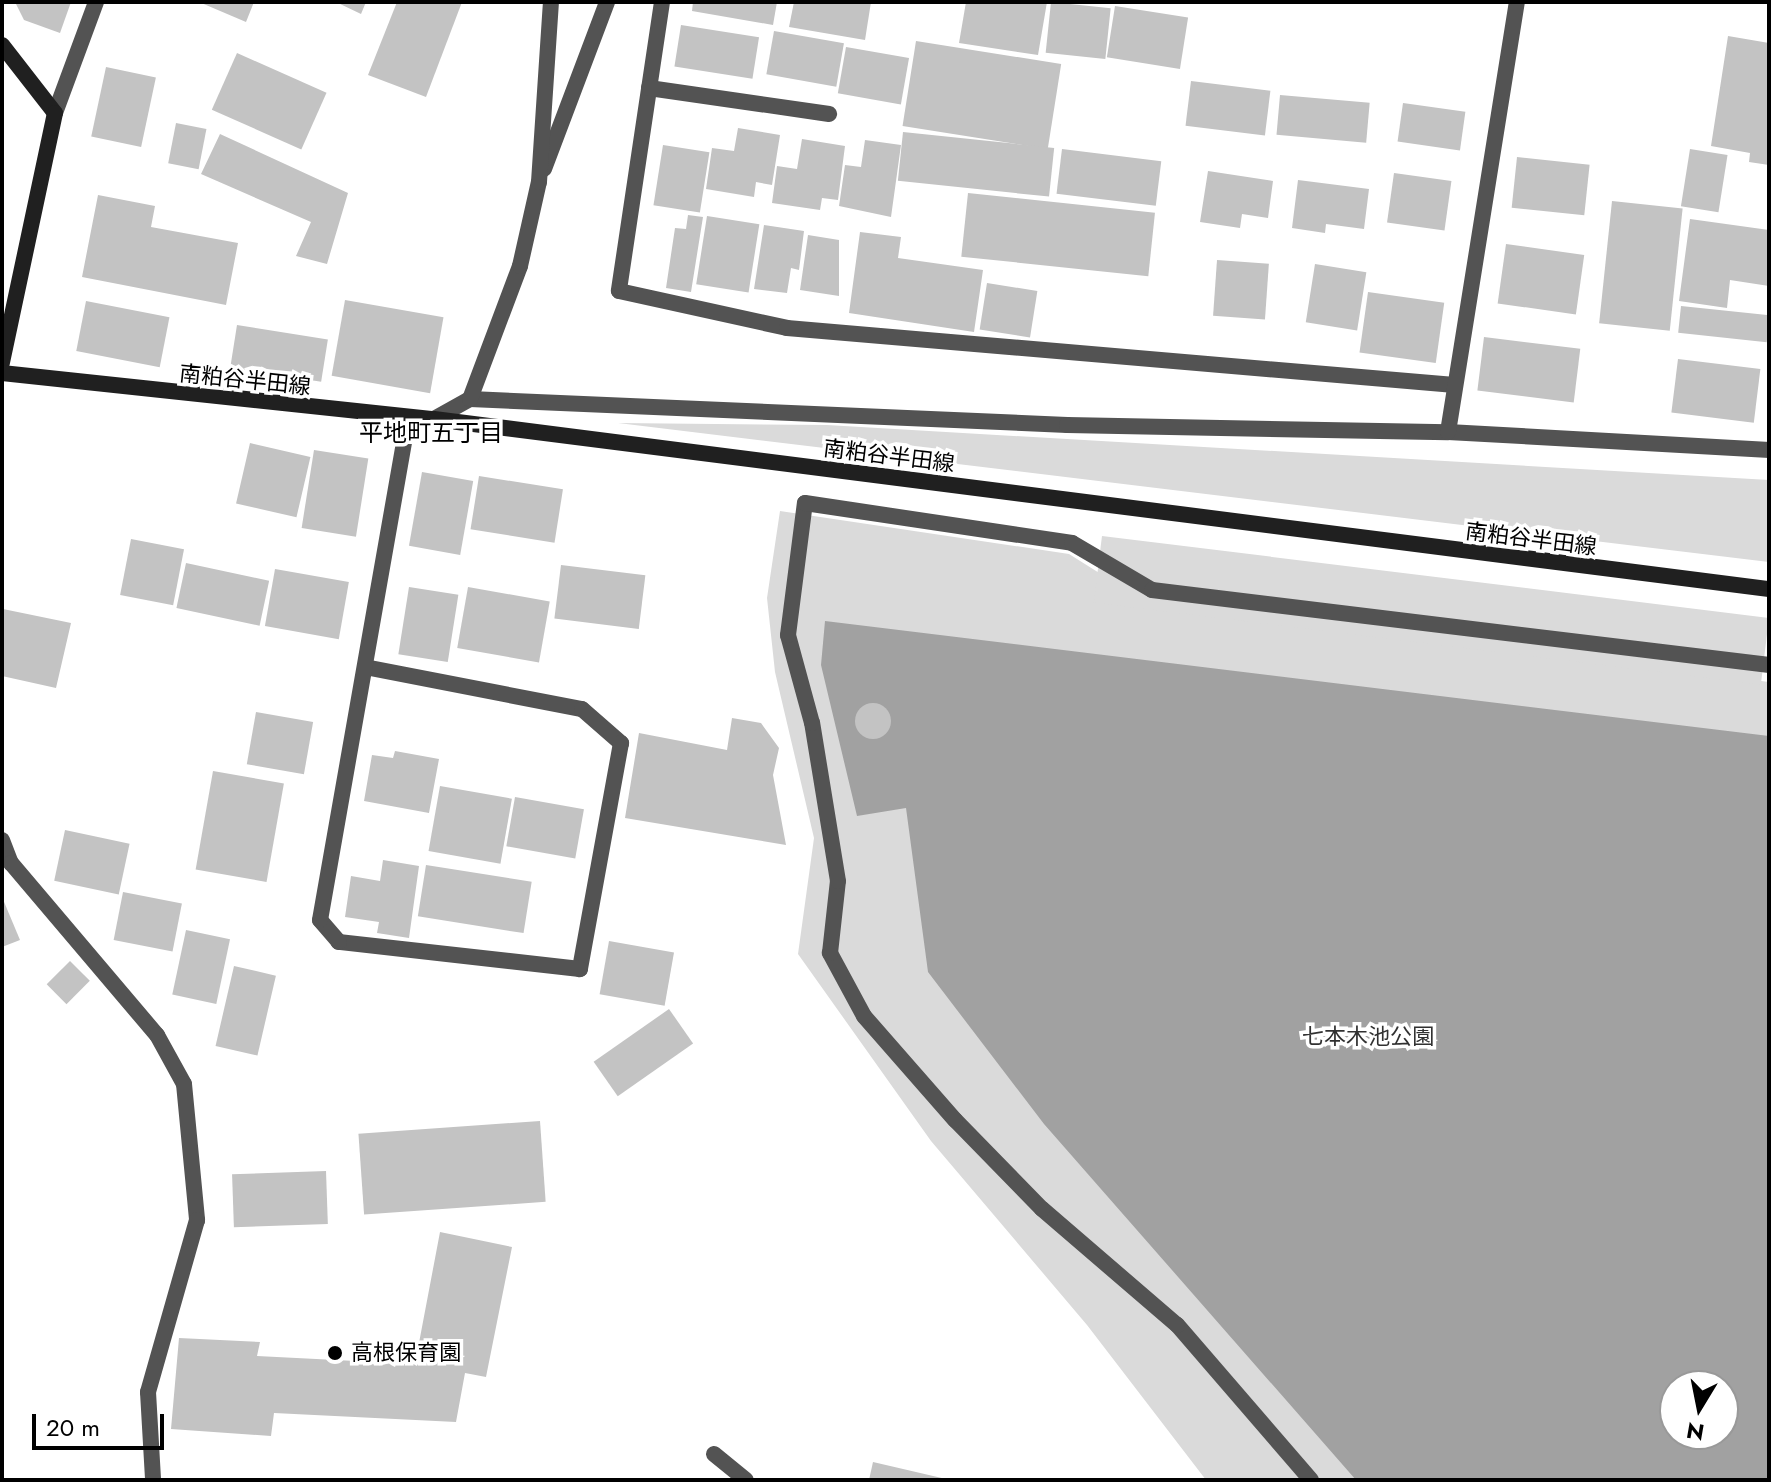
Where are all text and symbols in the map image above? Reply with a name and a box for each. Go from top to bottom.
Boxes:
street label: 南粕谷半田線 [178,360,312,400]
district label: 平地町五丁目 [359,419,503,447]
street label: 南粕谷半田線 [822,435,956,477]
street label: 南粕谷半田線 [1464,518,1598,560]
park label: 七本木池公園 [1302,1024,1434,1050]
place label: 高根保育園 [351,1340,461,1366]
marker: 高根保育園 [326,1344,344,1362]
north arrow [1659,1370,1739,1450]
scale bar [36,1398,168,1448]
text: 20 m [46,1410,100,1445]
text: N [1684,1414,1707,1449]

